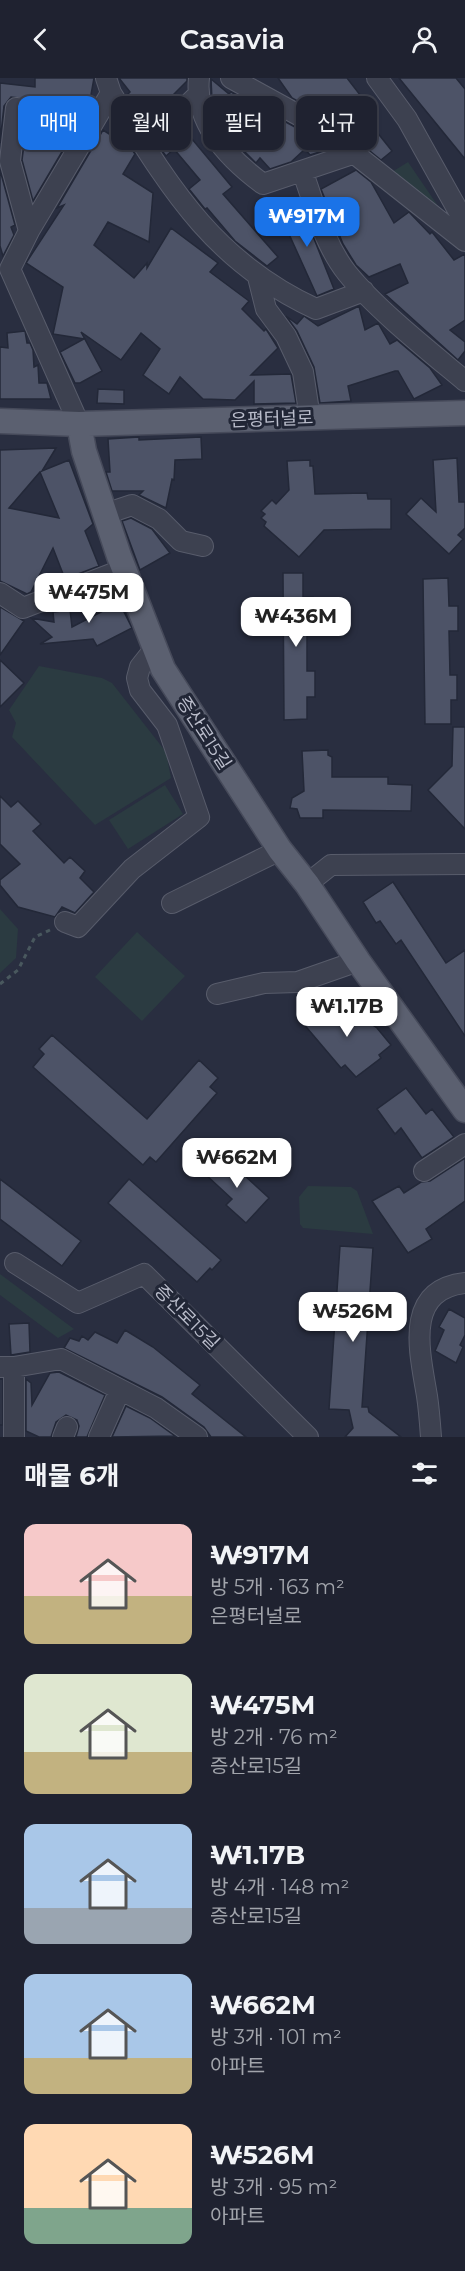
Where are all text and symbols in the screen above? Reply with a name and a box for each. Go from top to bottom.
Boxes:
icon: back [24,23,57,56]
text: Casavia [180,23,285,56]
icon: person [408,23,441,56]
chip: 매매 [18,96,99,150]
chip: 월세 [111,96,191,150]
chip: 필터 [203,96,284,150]
chip: 신규 [296,96,377,150]
pin: ₩917M [265,197,349,248]
text: ₩917M [269,204,345,228]
street label: 은평터널로 [230,407,314,431]
pin: ₩475M [47,573,131,624]
text: ₩475M [49,580,129,604]
pin: ₩436M [254,597,338,648]
text: ₩436M [255,604,337,628]
street label: 증산로15길 [172,692,236,774]
pin: ₩1.17B [298,987,396,1038]
text: ₩1.17B [310,994,384,1018]
pin: ₩662M [195,1138,279,1189]
text: ₩662M [196,1145,278,1169]
street label: 증산로15길 [150,1280,224,1354]
pin: ₩526M [311,1292,395,1343]
text: ₩526M [313,1299,393,1323]
icon: filters [408,1457,441,1490]
text: 매물 6개 [24,1460,120,1492]
text: ₩917M [210,1539,310,1571]
icon: home [72,1548,144,1620]
text: 방 5개 · 163 m² [210,1575,345,1599]
text: 은평터널로 [210,1604,302,1628]
text: ₩475M [210,1689,315,1721]
icon: home [72,1698,144,1770]
text: 방 2개 · 76 m² [210,1725,338,1749]
text: 증산로15길 [210,1754,302,1778]
text: ₩1.17B [210,1839,305,1871]
icon: home [72,1848,144,1920]
text: 방 4개 · 148 m² [210,1875,349,1899]
text: 증산로15길 [210,1904,302,1928]
text: ₩662M [210,1989,316,2021]
icon: home [72,1998,144,2070]
text: 방 3개 · 101 m² [210,2025,342,2049]
text: 아파트 [210,2054,265,2078]
text: ₩526M [210,2139,315,2171]
icon: home [72,2148,144,2220]
text: 방 3개 · 95 m² [210,2175,337,2199]
text: 아파트 [210,2204,265,2228]

